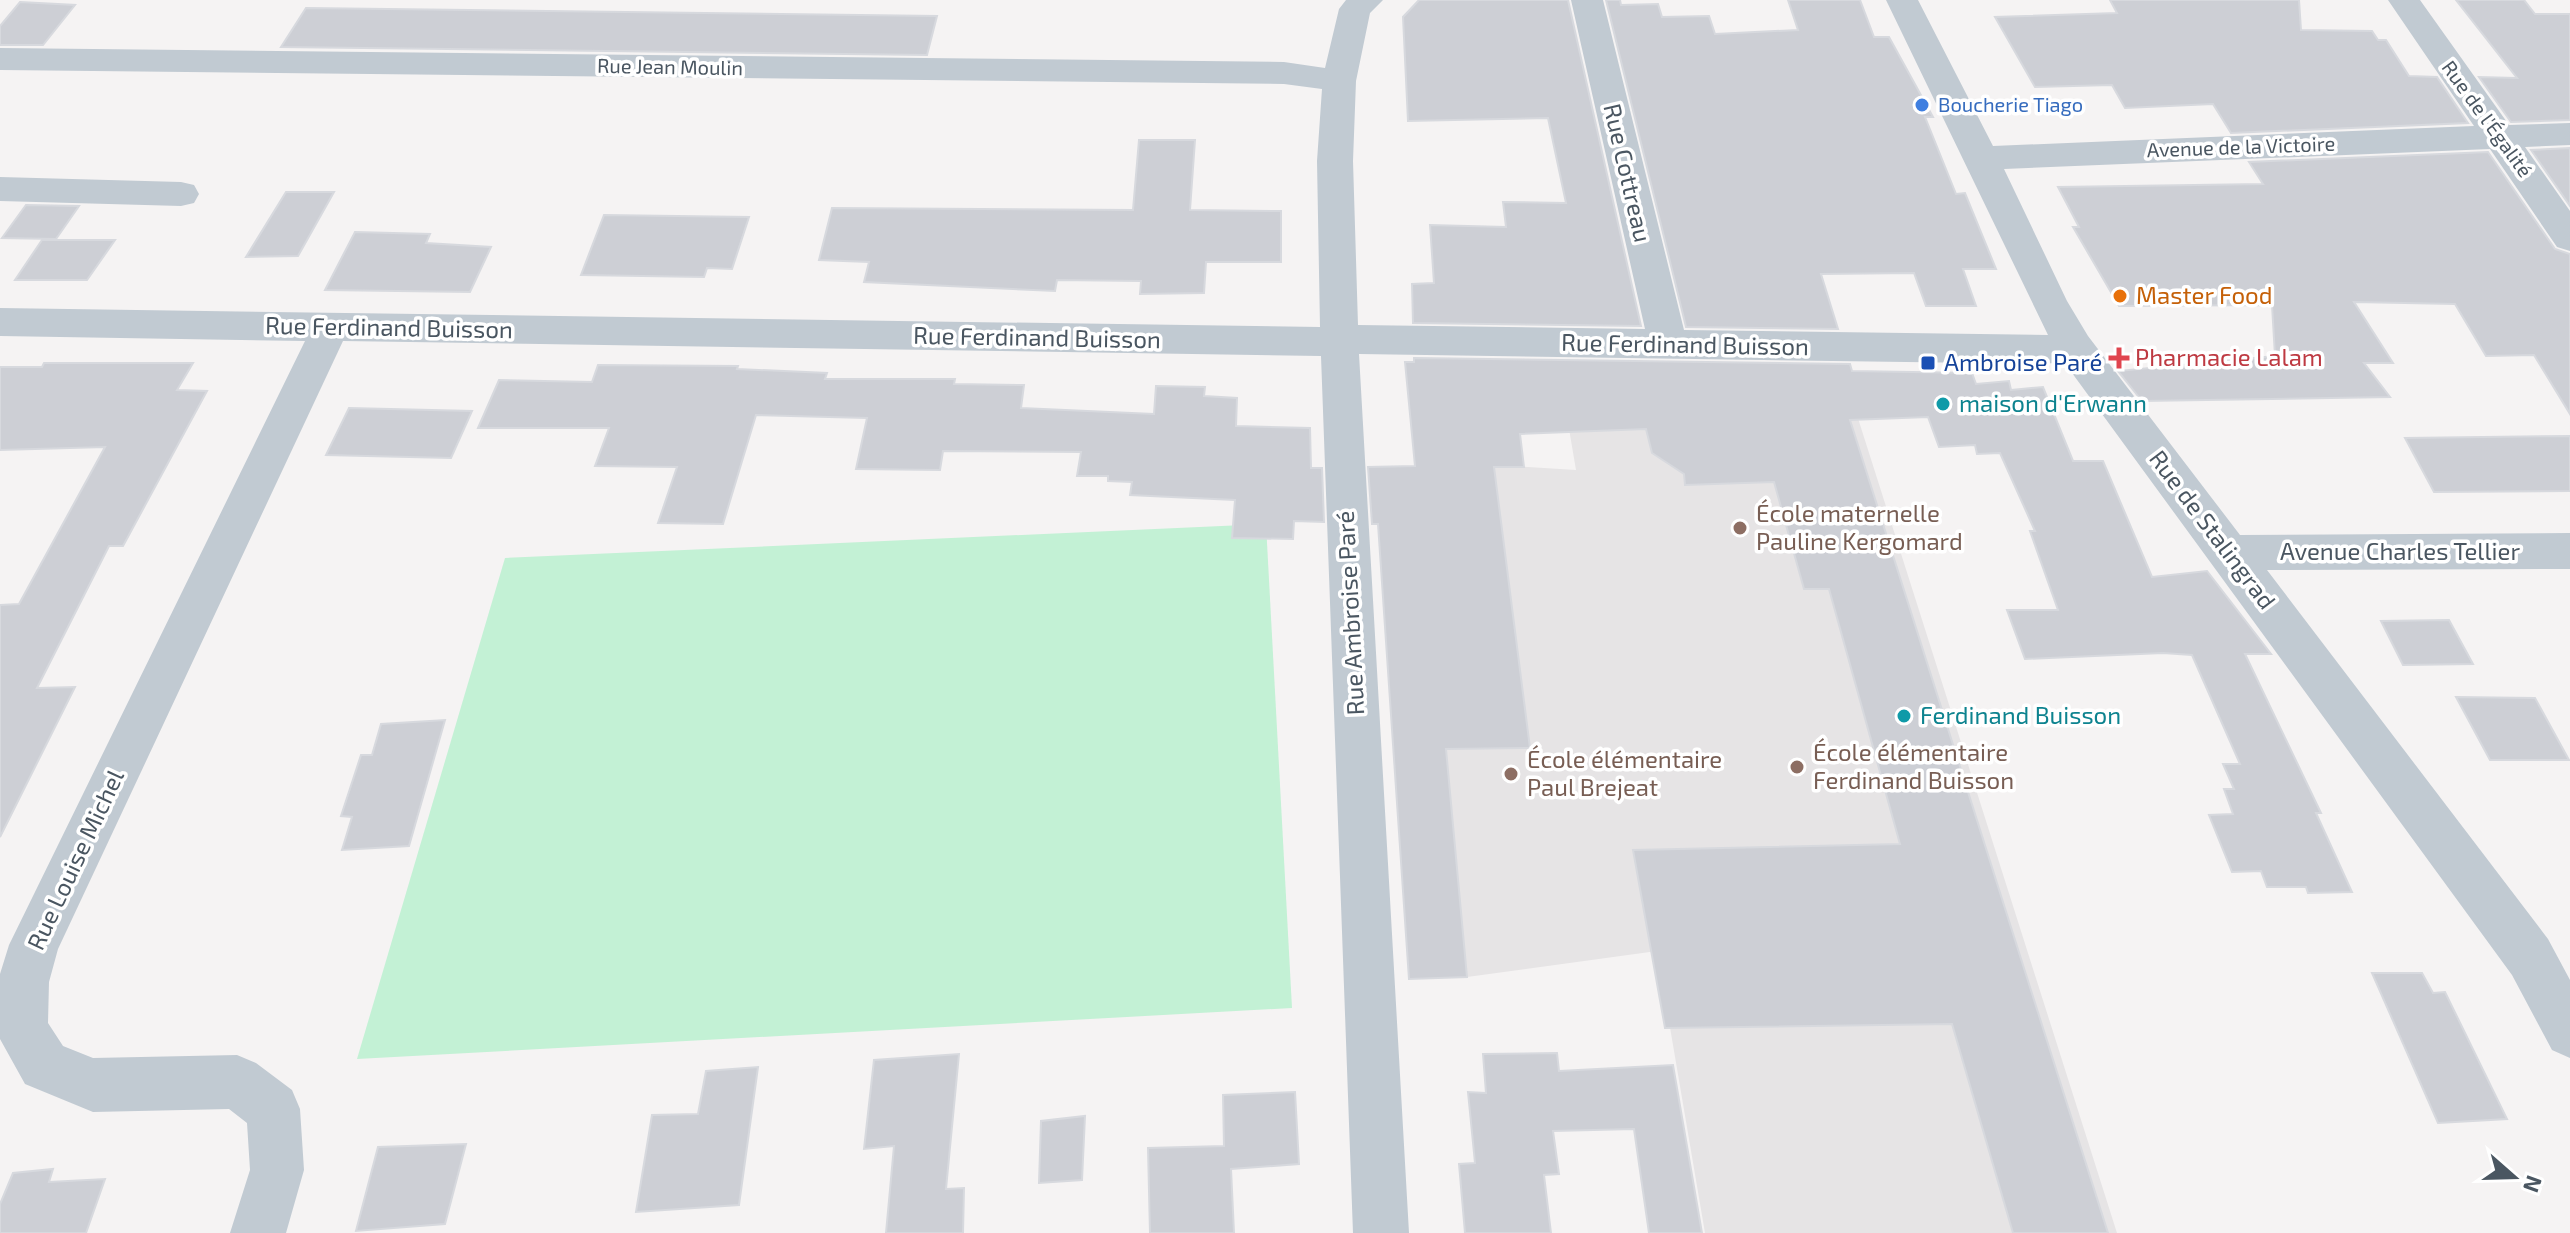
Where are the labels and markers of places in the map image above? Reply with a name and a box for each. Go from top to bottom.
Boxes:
place label: Boucherie Tiago [1938,92,2083,116]
marker: Boucherie Tiago [1913,96,1931,114]
place label: Master Food [2136,280,2273,309]
marker: Master Food [2111,287,2129,305]
place label: Pharmacie Lalam [2135,342,2323,371]
place label: Ambroise Paré [1944,347,2102,376]
marker: Pharmacie Lalam [2110,349,2128,367]
marker: Ambroise Paré [1919,354,1937,372]
place label: maison d'Erwann [1959,388,2147,417]
marker: maison d'Erwann [1934,395,1952,413]
place label: École maternelle Pauline Kergomard [1756,498,1963,555]
marker: École maternelle Pauline Kergomard [1731,519,1749,537]
place label: Ferdinand Buisson [1920,700,2121,729]
marker: Ferdinand Buisson [1895,707,1913,725]
place label: École élémentaire Ferdinand Buisson [1813,737,2014,794]
place label: École élémentaire Paul Brejeat [1527,744,1722,801]
marker: École élémentaire Ferdinand Buisson [1788,758,1806,776]
marker: École élémentaire Paul Brejeat [1502,765,1520,783]

